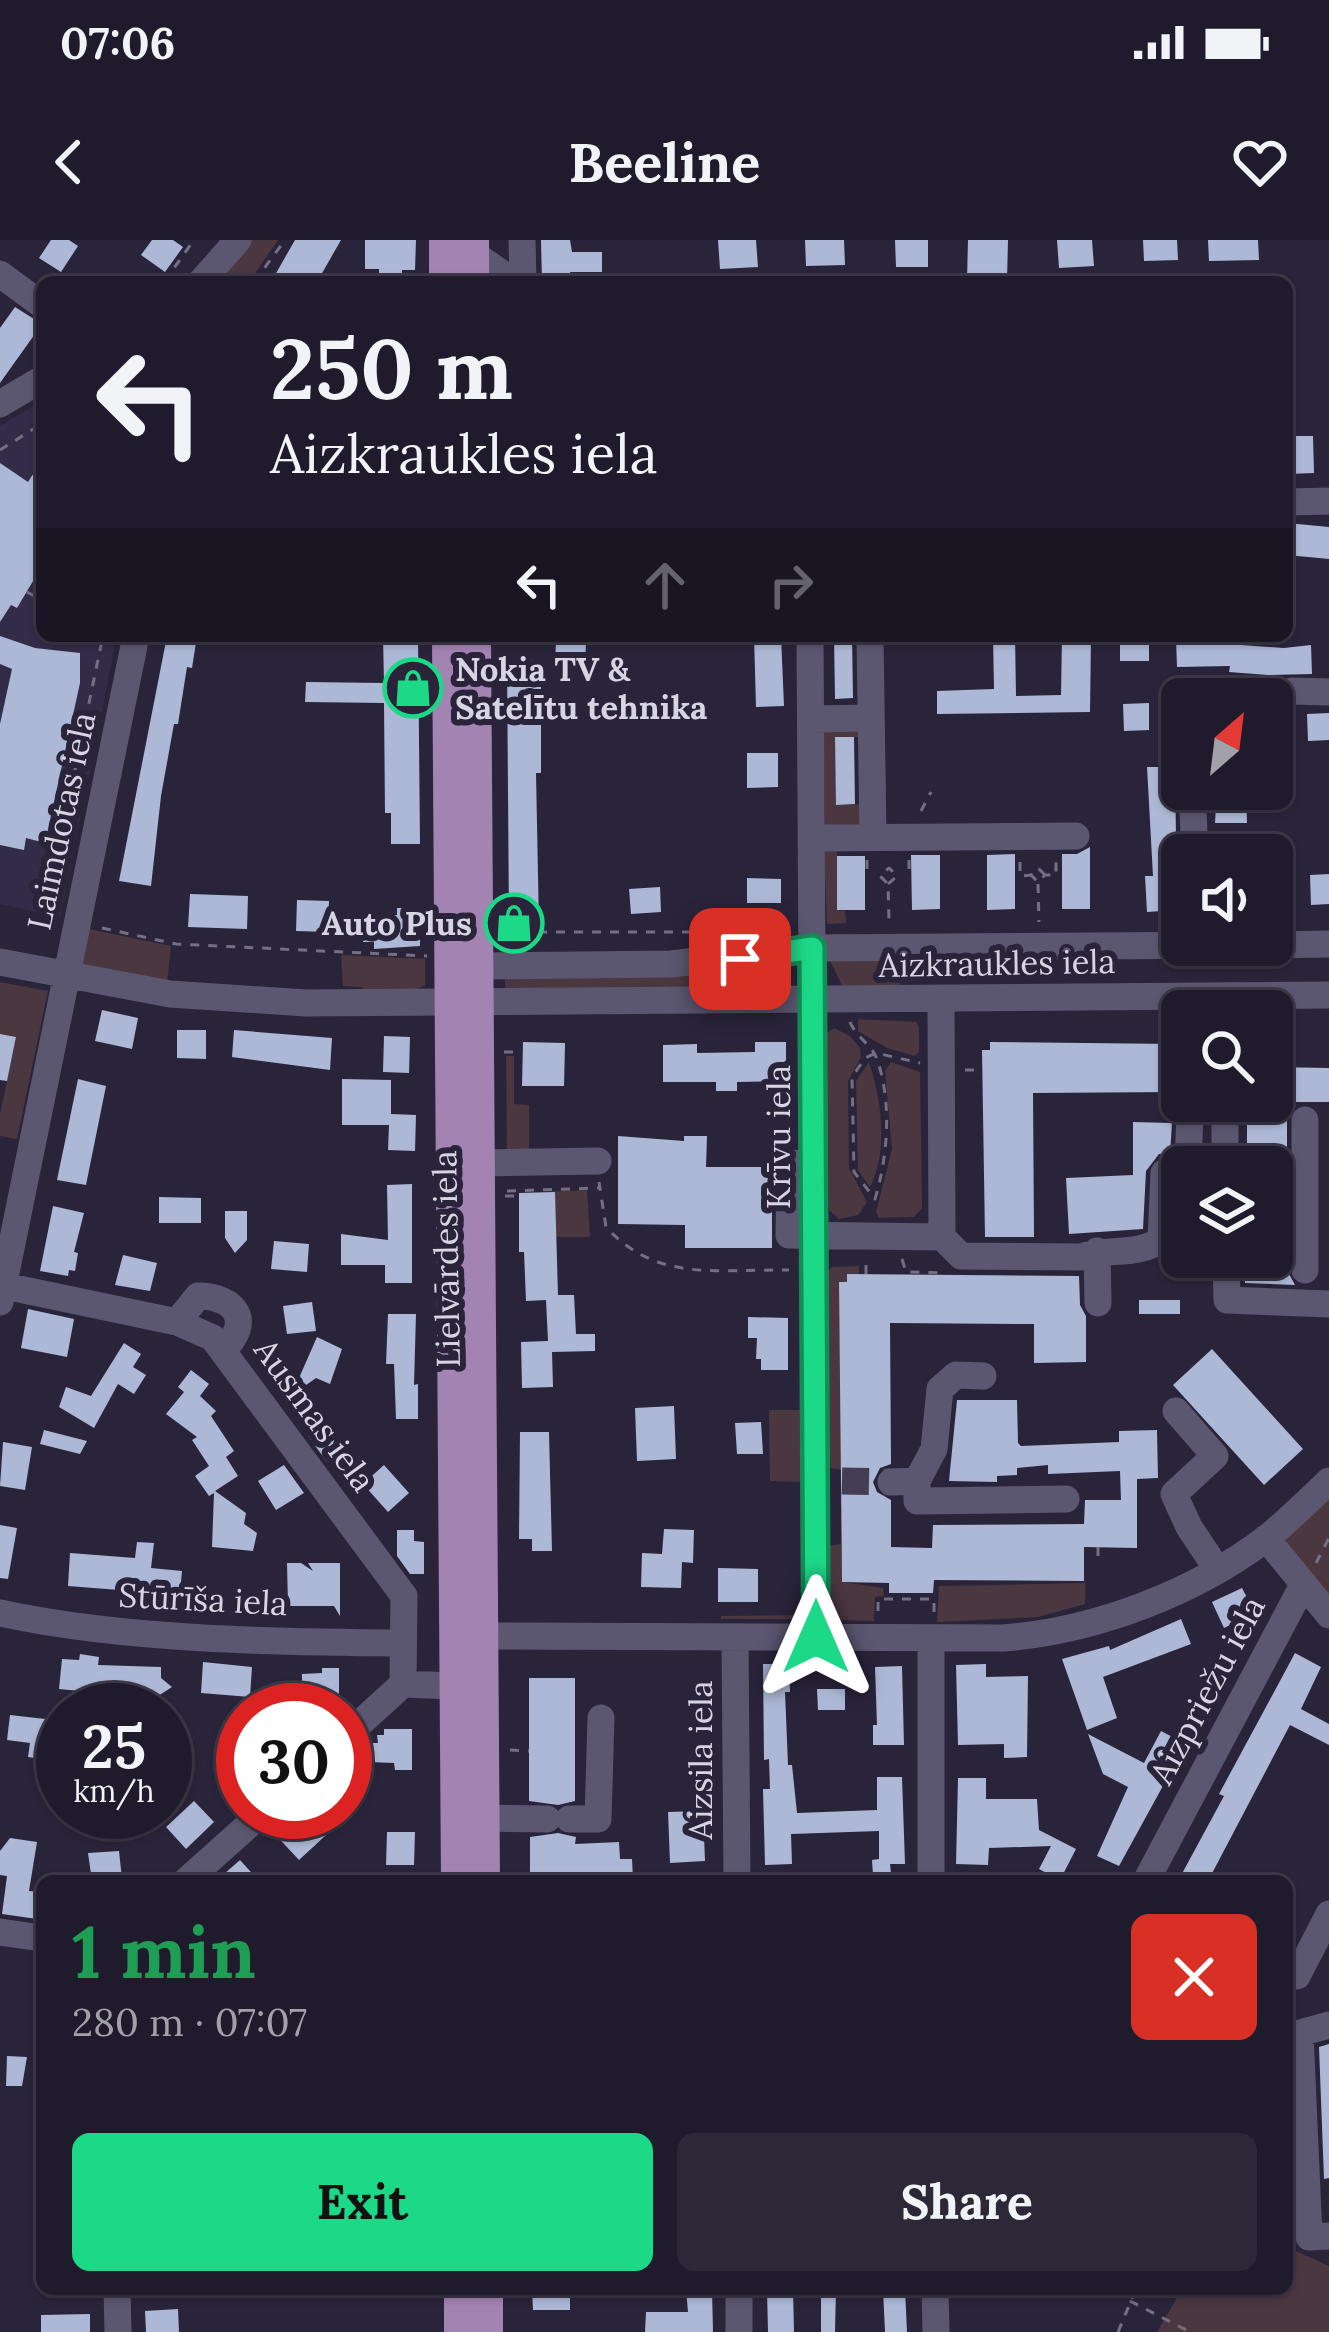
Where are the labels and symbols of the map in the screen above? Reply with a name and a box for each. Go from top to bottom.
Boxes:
place label: Nokia TV & Satelītu tehnika [455,648,707,728]
shop icon: Nokia TV & Satelītu tehnika [382,657,444,719]
north arrow [1161,678,1293,810]
street label: Laimdotas iela [17,708,105,934]
shop icon: Auto Plus [483,892,545,954]
place label: Auto Plus [322,902,472,944]
pin [689,908,791,1010]
street label: Aizkraukles iela [877,940,1116,986]
street label: Krīvu iela [757,1065,799,1209]
street label: Lielvārdes iela [423,1150,469,1368]
street label: Ausmas iela [245,1329,385,1500]
street label: Stūrīša iela [118,1574,288,1624]
position arrow [753,1574,879,1700]
street label: Aizpriežu iela [1140,1589,1274,1792]
street label: Aizsila iela [679,1680,721,1841]
speed limit sign: 30 [216,1683,372,1839]

